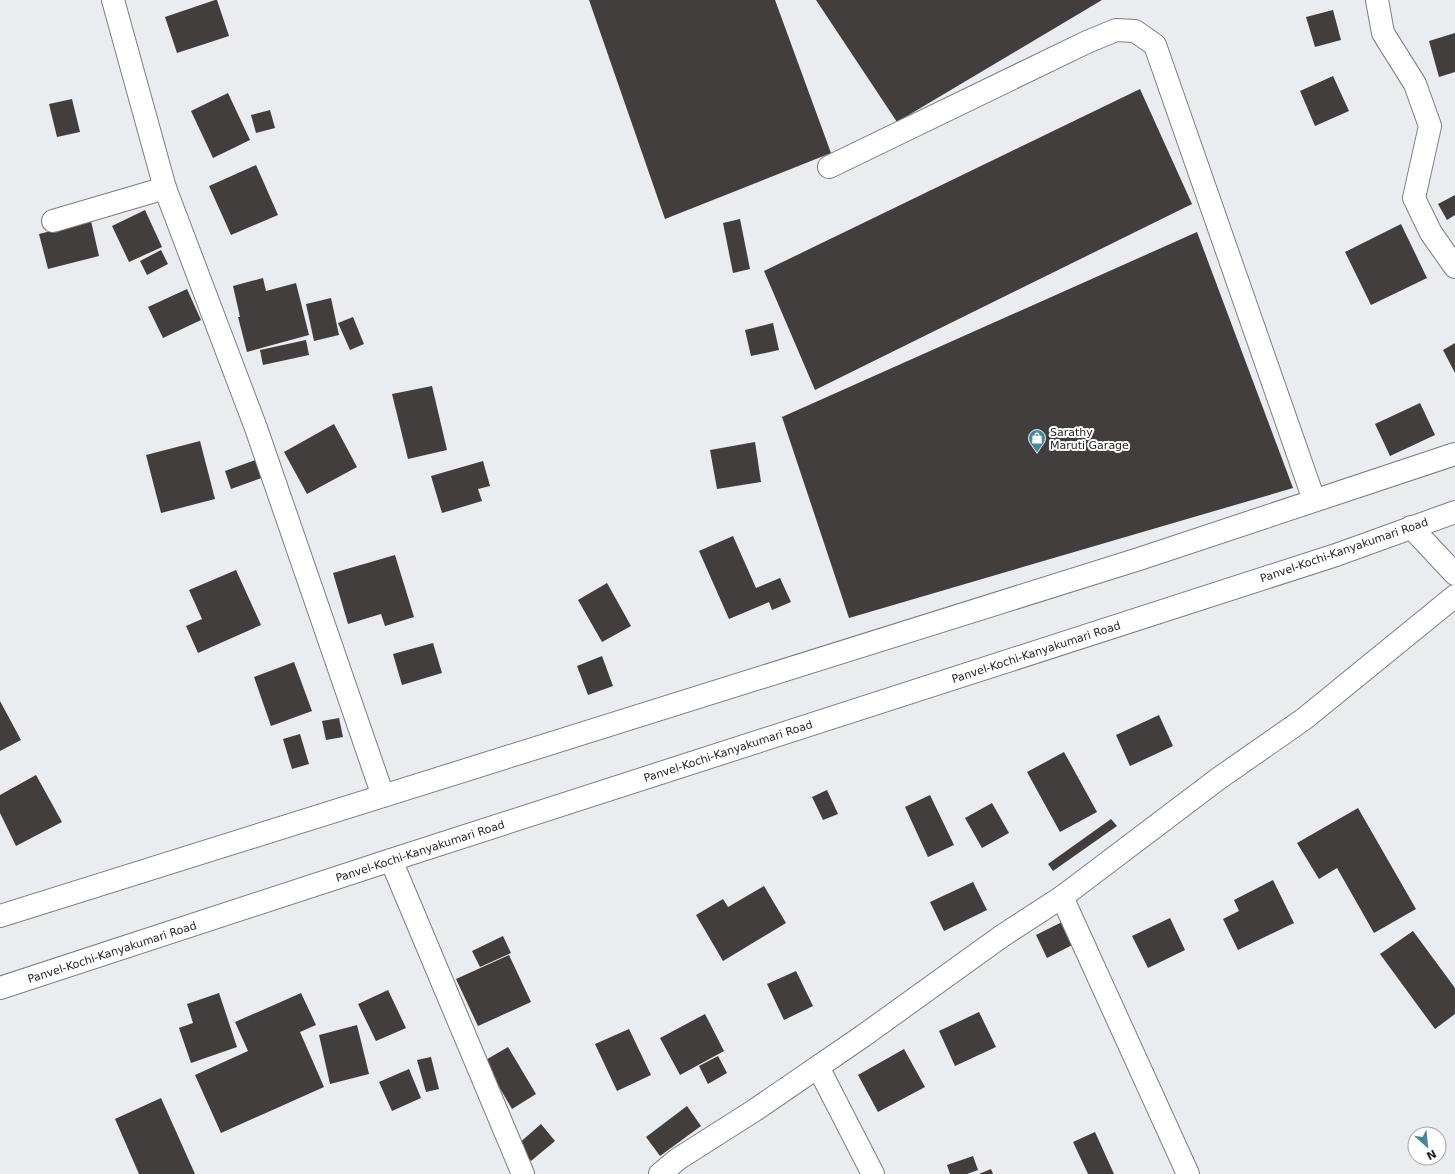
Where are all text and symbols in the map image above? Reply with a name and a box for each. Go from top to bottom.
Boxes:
place label: Sarathy Maruti Garage [1050,426,1129,452]
shop icon: Sarathy Maruti Garage [1027,428,1047,453]
street label: Panvel-Kochi-Kanyakumari Road [1259,516,1430,585]
street label: Panvel-Kochi-Kanyakumari Road [950,619,1122,686]
street label: Panvel-Kochi-Kanyakumari Road [642,718,814,785]
street label: Panvel-Kochi-Kanyakumari Road [334,818,506,885]
street label: Panvel-Kochi-Kanyakumari Road [26,919,198,986]
north arrow [1407,1126,1447,1166]
text: N [1424,1147,1438,1162]

